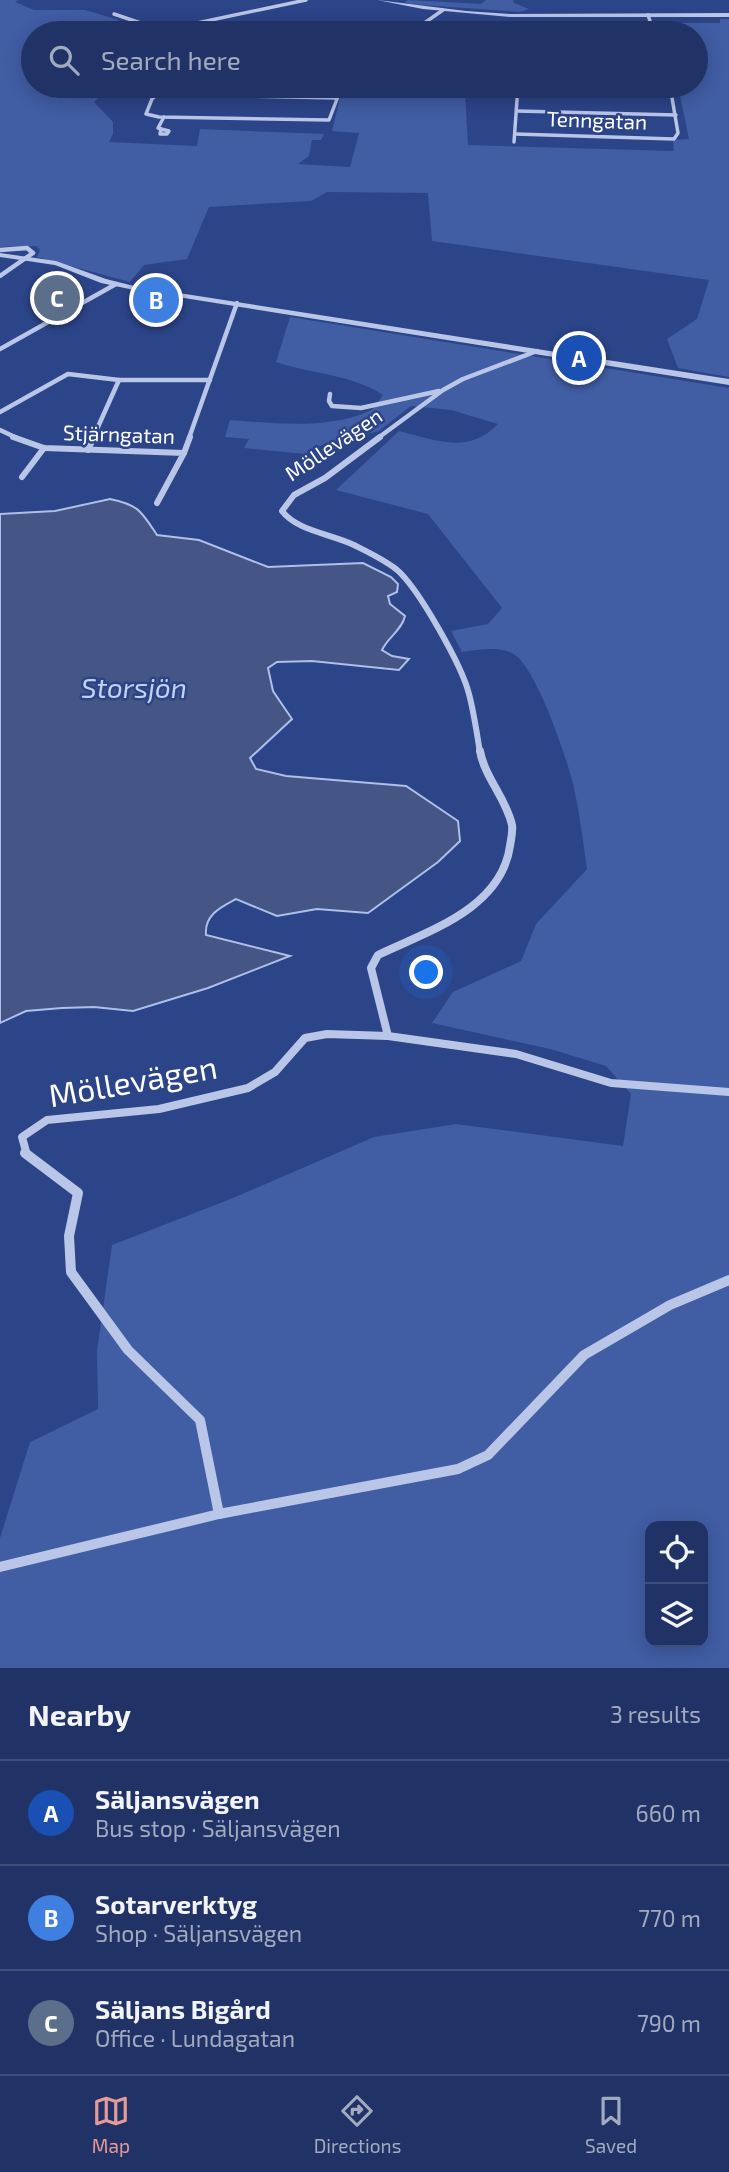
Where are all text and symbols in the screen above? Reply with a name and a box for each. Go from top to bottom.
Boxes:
search box [21,21,708,98]
icon: search [45,41,83,79]
text: Search here [101,44,241,75]
street label: Tenngatan [546,105,648,134]
pin: C [34,272,80,324]
pin: B [133,274,179,326]
pin: A [556,332,602,384]
street label: Möllevägen [280,402,386,485]
street label: Stjärngatan [63,419,175,449]
water label: Storsjön [81,670,187,704]
your location [409,955,443,989]
street label: Möllevägen [46,1047,220,1114]
map controls [645,1521,708,1647]
button: locate [645,1521,708,1584]
button: layers [645,1584,708,1647]
text: Nearby [28,1696,131,1732]
text: 3 results [610,1700,701,1728]
text: Säljansvägen [95,1783,260,1814]
text: A [43,1799,59,1827]
text: 660 m [636,1799,701,1827]
text: Bus stop · Säljansvägen [95,1814,341,1842]
text: Sotarverktyg [95,1888,257,1919]
text: B [44,1904,58,1932]
text: 770 m [638,1904,701,1932]
text: Shop · Säljansvägen [95,1919,302,1947]
text: Säljans Bigård [95,1993,271,2024]
text: C [44,2009,58,2037]
text: 790 m [637,2009,701,2037]
text: Office · Lundagatan [95,2024,295,2052]
tab: Map [92,2092,130,2157]
tab: Directions [314,2092,401,2157]
tab: Saved [585,2092,637,2157]

